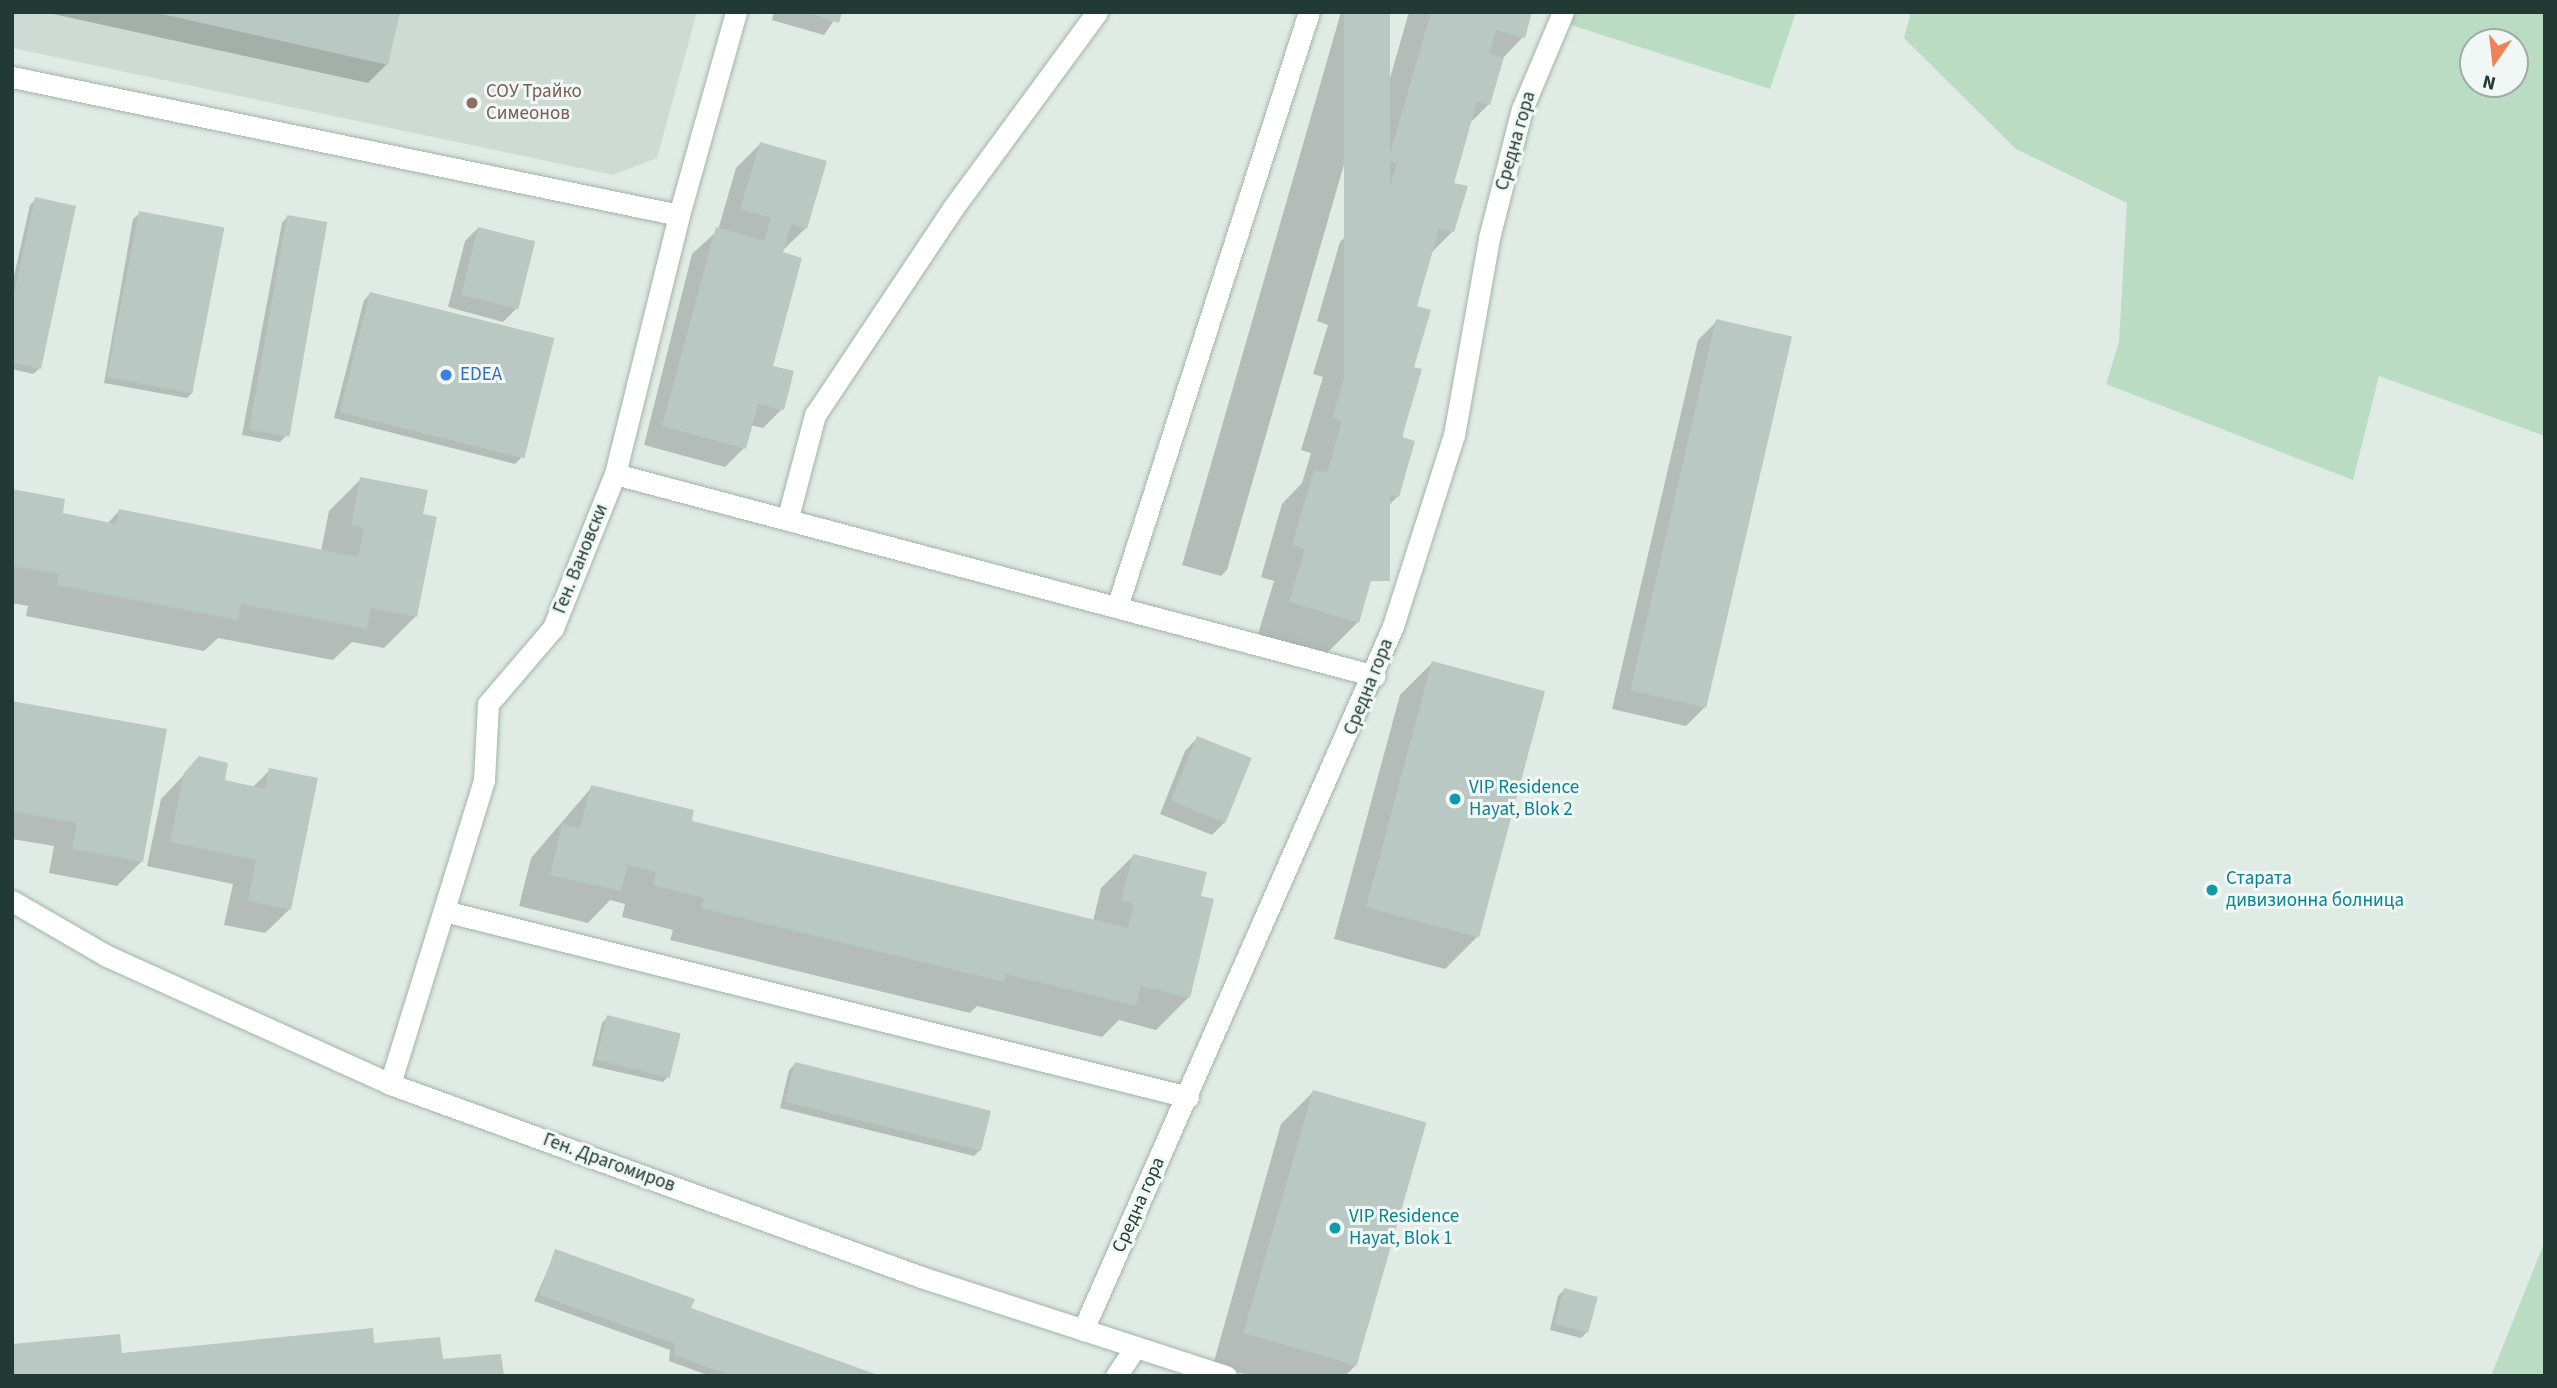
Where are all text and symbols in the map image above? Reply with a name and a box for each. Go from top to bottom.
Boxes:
north arrow [2459,28,2529,98]
text: N [2480,67,2499,97]
place label: СОУ Трайко Симеонов [486,81,582,125]
street label: Средна гора [1491,89,1541,193]
marker: СОУ Трайко Симеонов [464,95,480,111]
place label: EDEA [460,364,502,386]
marker: EDEA [438,367,454,383]
street label: Ген. Вановски [549,501,613,617]
street label: Средна гора [1339,635,1399,739]
place label: VIP Residence Hayat, Blok 2 [1469,777,1579,821]
marker: VIP Residence Hayat, Blok 2 [1447,791,1463,807]
place label: Старата дивизионна болница [2226,868,2404,912]
marker: Старата дивизионна болница [2204,882,2220,898]
street label: Ген. Драгомиров [540,1129,678,1197]
street label: Средна гора [1108,1154,1170,1256]
place label: VIP Residence Hayat, Blok 1 [1349,1206,1459,1250]
marker: VIP Residence Hayat, Blok 1 [1327,1220,1343,1236]

